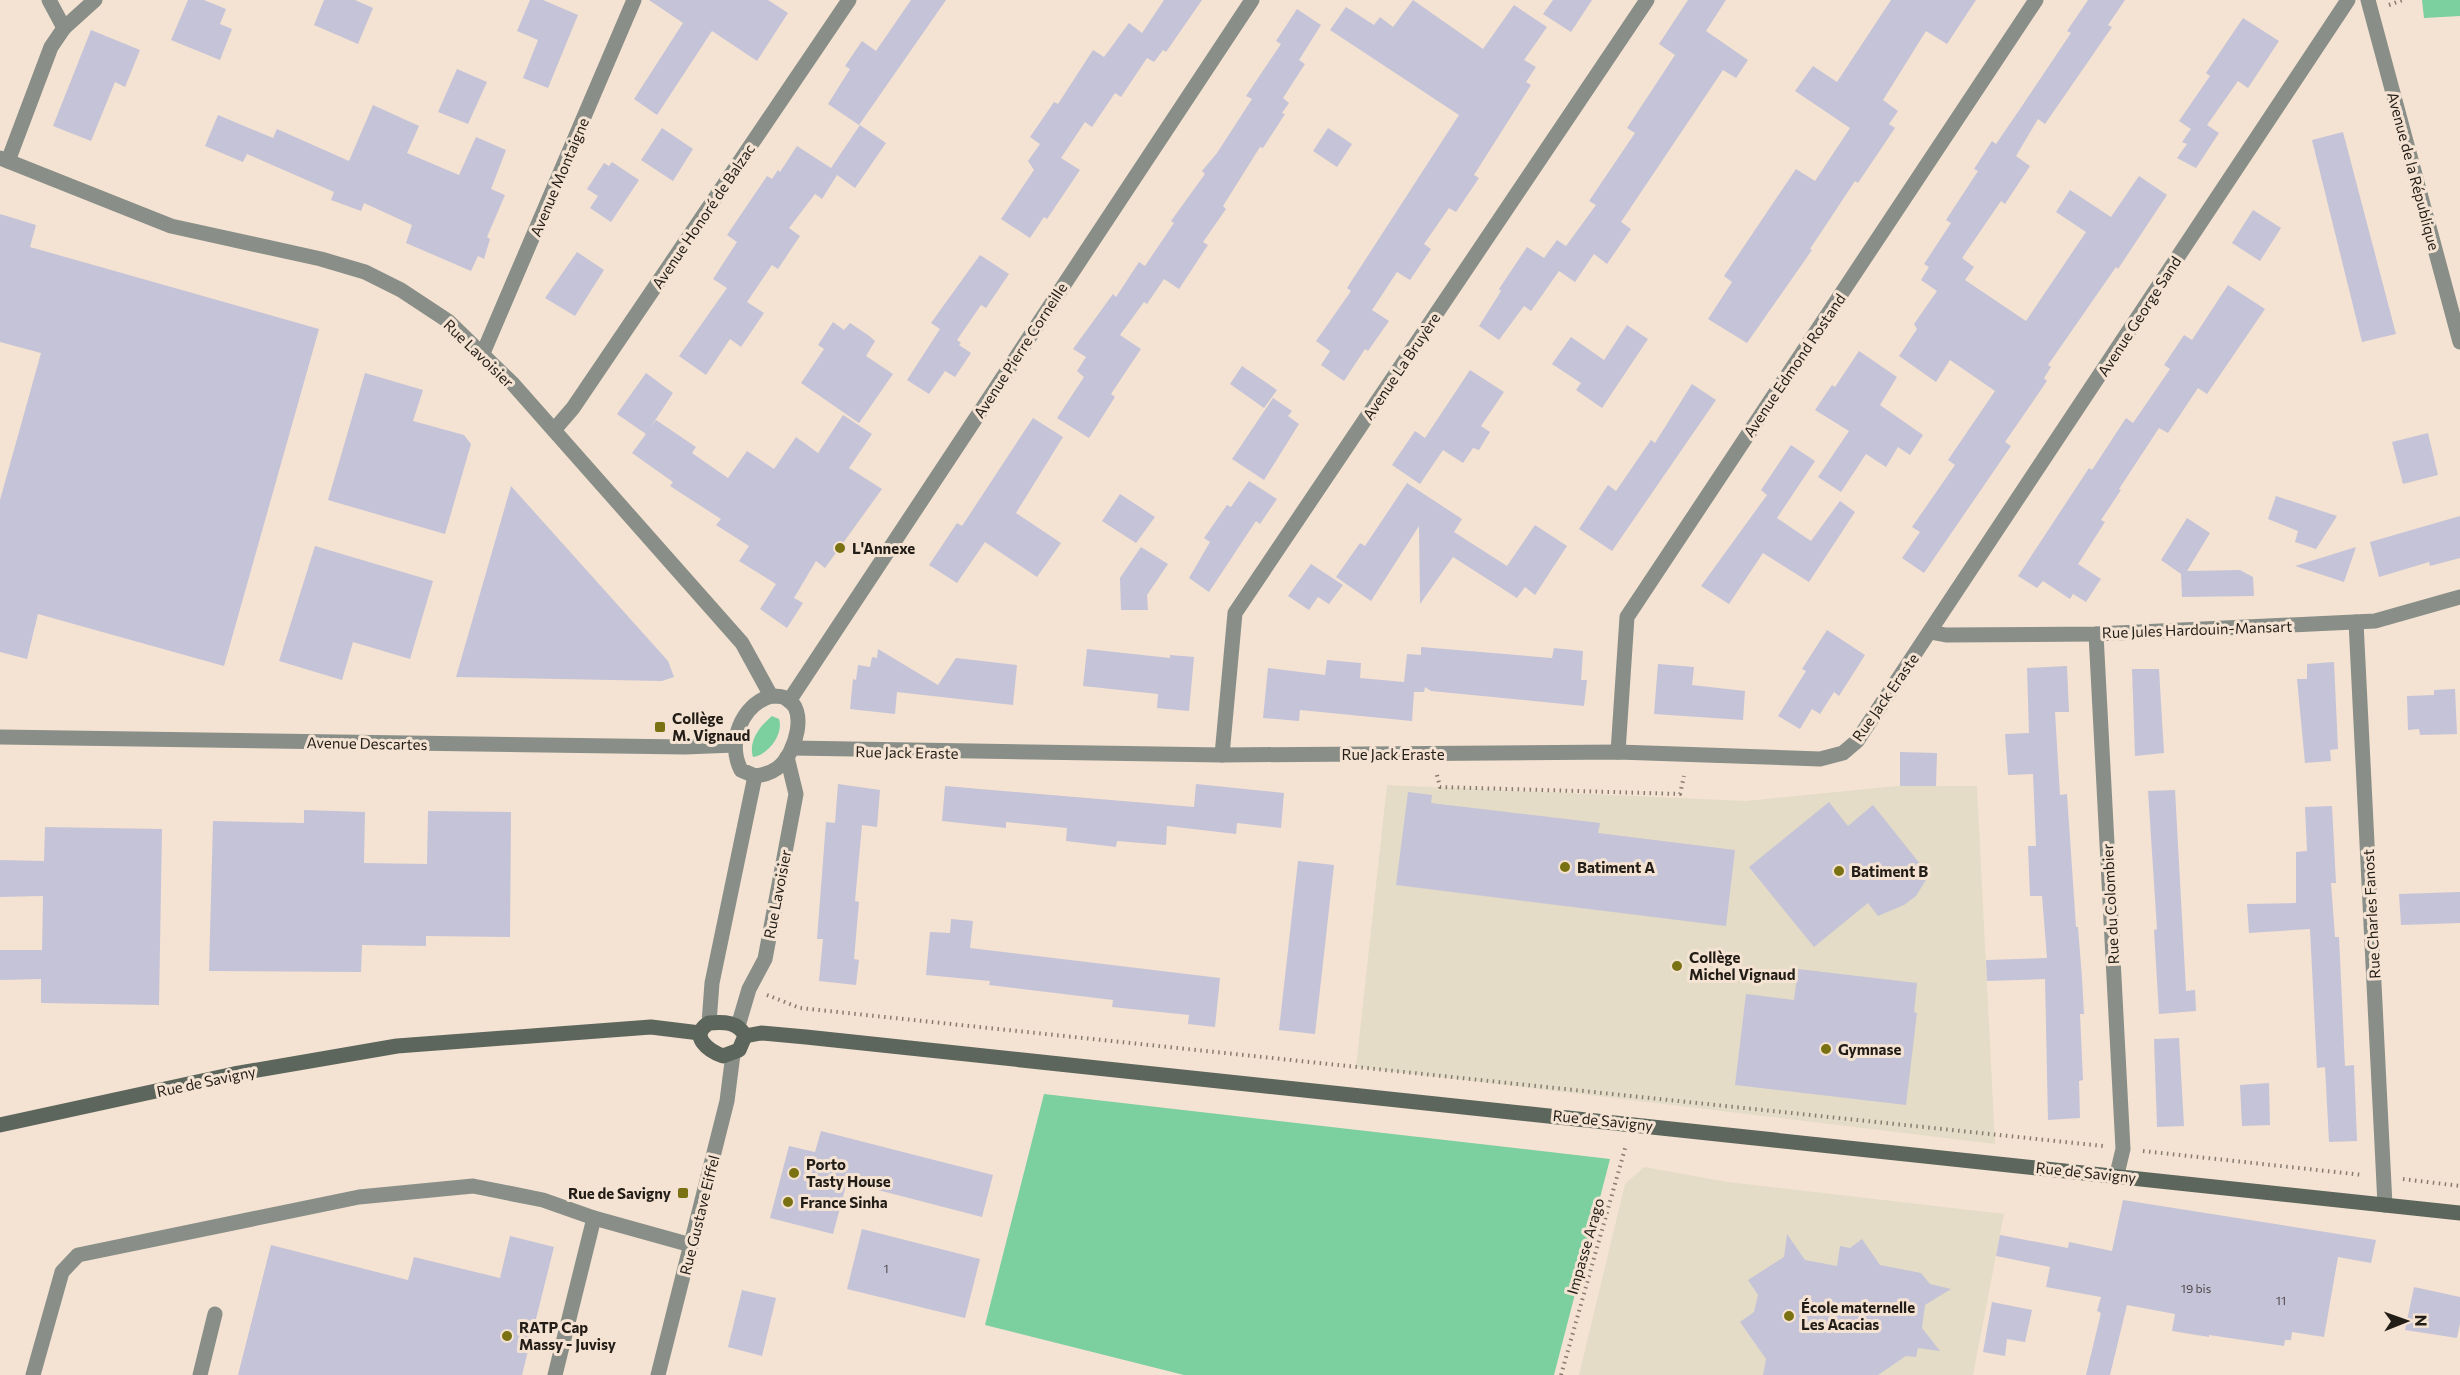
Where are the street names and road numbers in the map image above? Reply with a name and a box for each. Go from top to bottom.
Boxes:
street label: Avenue de la République [2384,90,2444,252]
street label: Avenue Montaigne [526,115,592,239]
street label: Avenue Honoré de Balzac [648,140,758,292]
street label: Avenue George Sand [2093,253,2185,379]
street label: Avenue Pierre Corneille [970,279,1071,421]
street label: Avenue Edmond Rostand [1739,290,1849,440]
street label: Avenue La Bruyère [1359,309,1444,423]
street label: Rue Lavoisier [440,315,518,391]
street label: Rue Jules Hardouin-Mansart [2102,617,2292,641]
street label: Rue Jack Eraste [1848,650,1922,744]
street label: Avenue Descartes [307,733,428,753]
street label: Rue Jack Eraste [855,742,959,762]
street label: Rue Jack Eraste [1341,745,1445,763]
street label: Rue du Colombier [2098,843,2122,965]
street label: Rue Lavoisier [760,848,794,940]
street label: Rue Charles Fanost [2359,849,2383,979]
street label: Rue de Savigny [155,1062,257,1100]
street label: Rue de Savigny [1552,1106,1654,1134]
street label: Rue Gustave Eiffel [675,1153,723,1277]
street label: Rue de Savigny [2035,1158,2137,1186]
street label: Impasse Arago [1563,1196,1607,1296]

